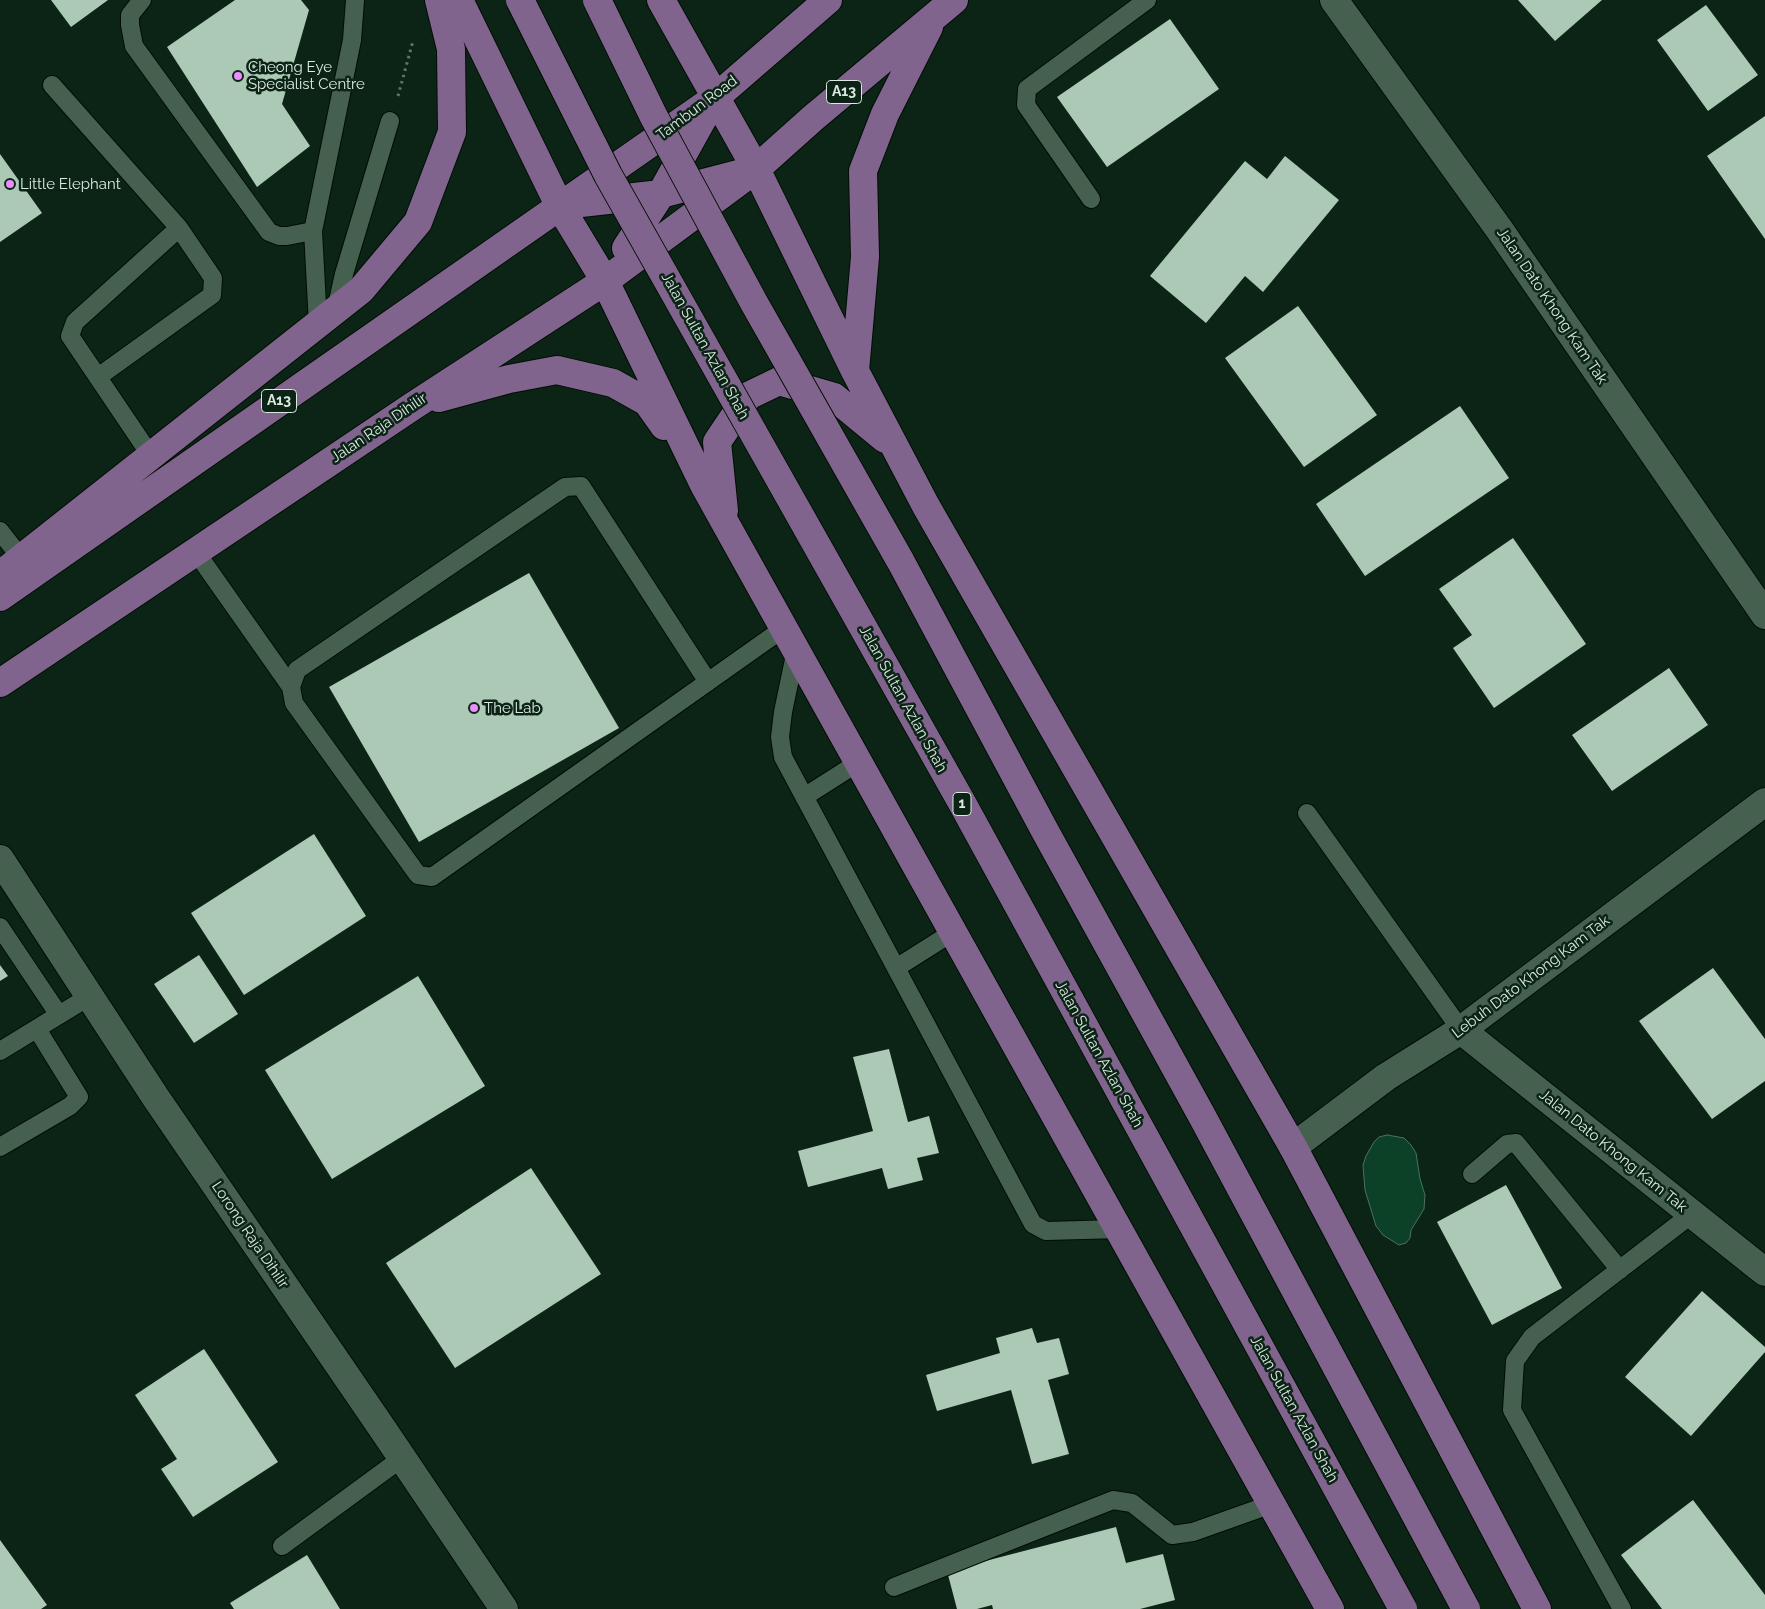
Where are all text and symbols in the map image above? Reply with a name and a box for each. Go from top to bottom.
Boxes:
place label: Cheong Eye Specialist Centre [248,58,365,93]
marker: Cheong Eye Specialist Centre [232,70,244,82]
street label: Tambun Road [653,72,741,144]
road number: A13 [826,80,862,104]
place label: Little Elephant [20,175,121,193]
marker: Little Elephant [4,178,16,190]
street label: Jalan Dato Khong Kam Tak [1493,224,1611,388]
street label: Jalan Sultan Azlan Shah [657,269,753,423]
street label: Jalan Raja Dihilir [328,389,430,467]
road number: A13 [262,390,296,412]
street label: Jalan Sultan Azlan Shah [855,622,951,776]
place label: The Lab [484,699,541,717]
marker: The Lab [468,702,480,714]
road number: 1 [953,792,971,816]
street label: Lebuh Dato Khong Kam Tak [1449,912,1613,1042]
street label: Jalan Sultan Azlan Shah [1051,977,1147,1131]
street label: Jalan Dato Khong Kam Tak [1536,1086,1690,1216]
street label: Lorong Raja Dihilir [208,1178,292,1292]
street label: Jalan Sultan Azlan Shah [1246,1332,1342,1486]

